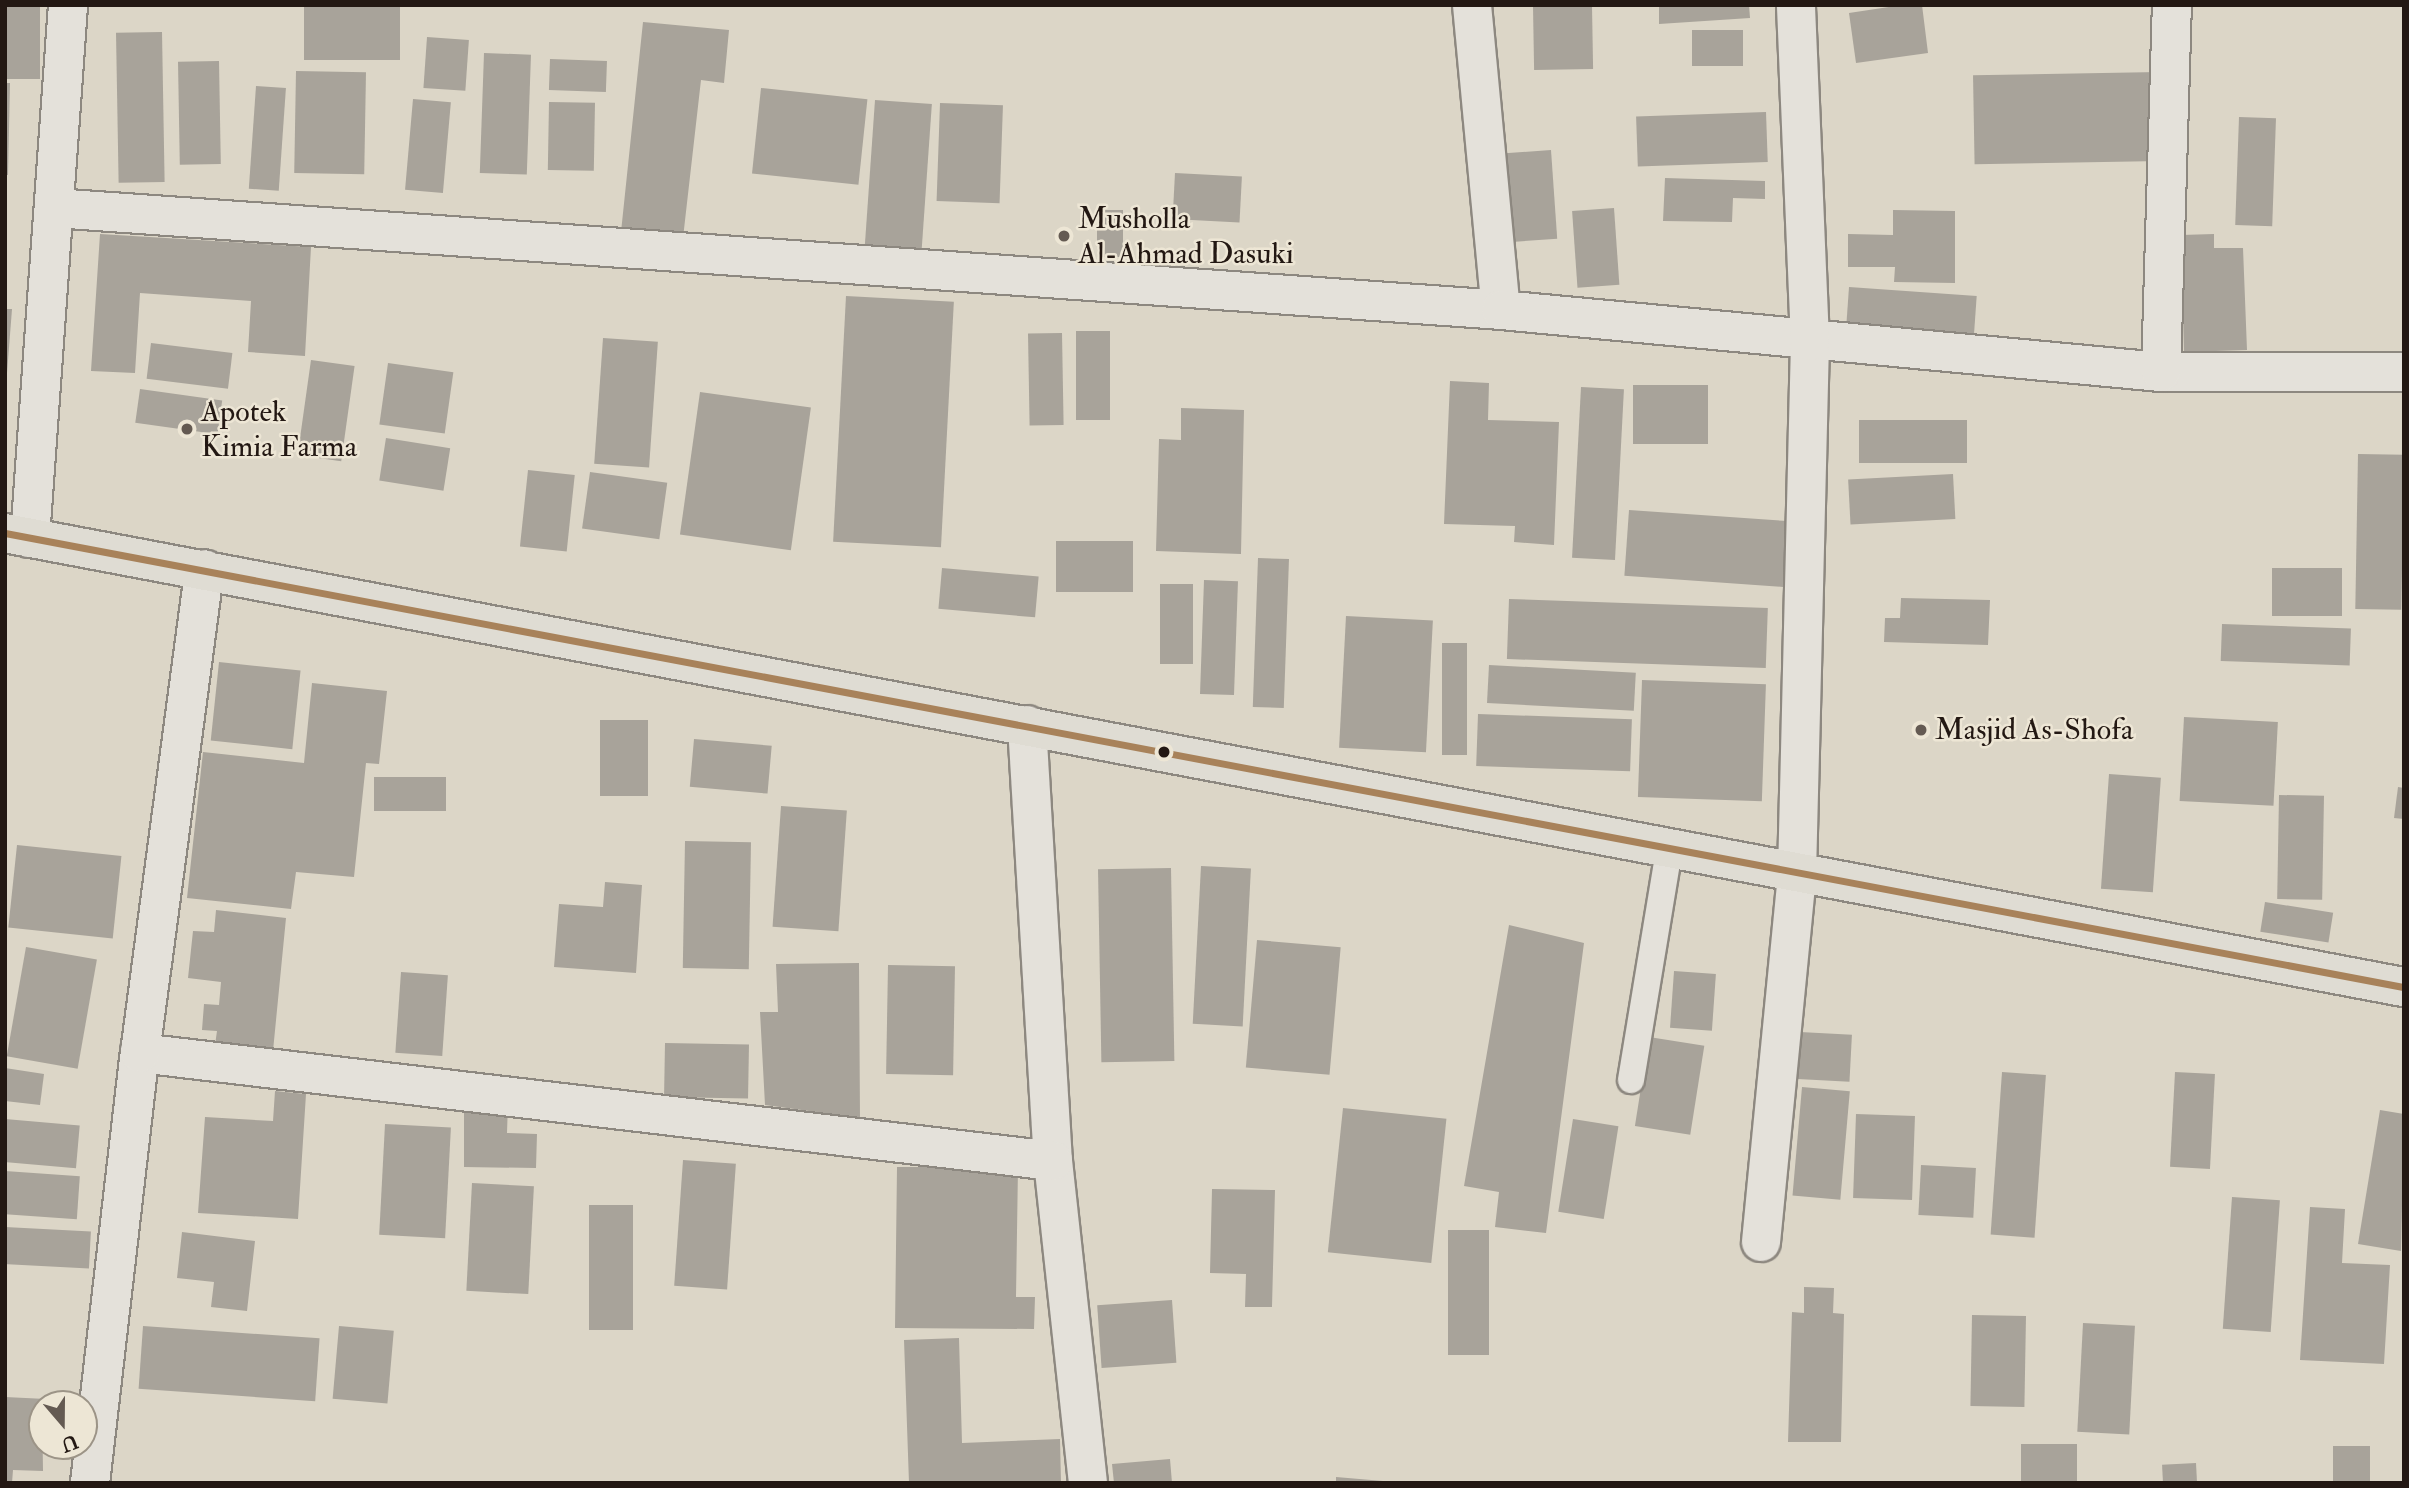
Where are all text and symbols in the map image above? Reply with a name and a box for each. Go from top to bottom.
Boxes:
place label: Musholla Al-Ahmad Dasuki [1078,201,1294,272]
marker: Musholla Al-Ahmad Dasuki [1056,228,1072,244]
place label: Apotek Kimia Farma [201,394,357,464]
marker: Apotek Kimia Farma [179,421,195,437]
place label: Masjid As-Shofa [1935,712,2133,748]
marker: Masjid As-Shofa [1913,722,1929,738]
unlabelled marker [1157,745,1171,759]
north arrow [28,1390,98,1460]
text: U [58,1429,81,1457]

